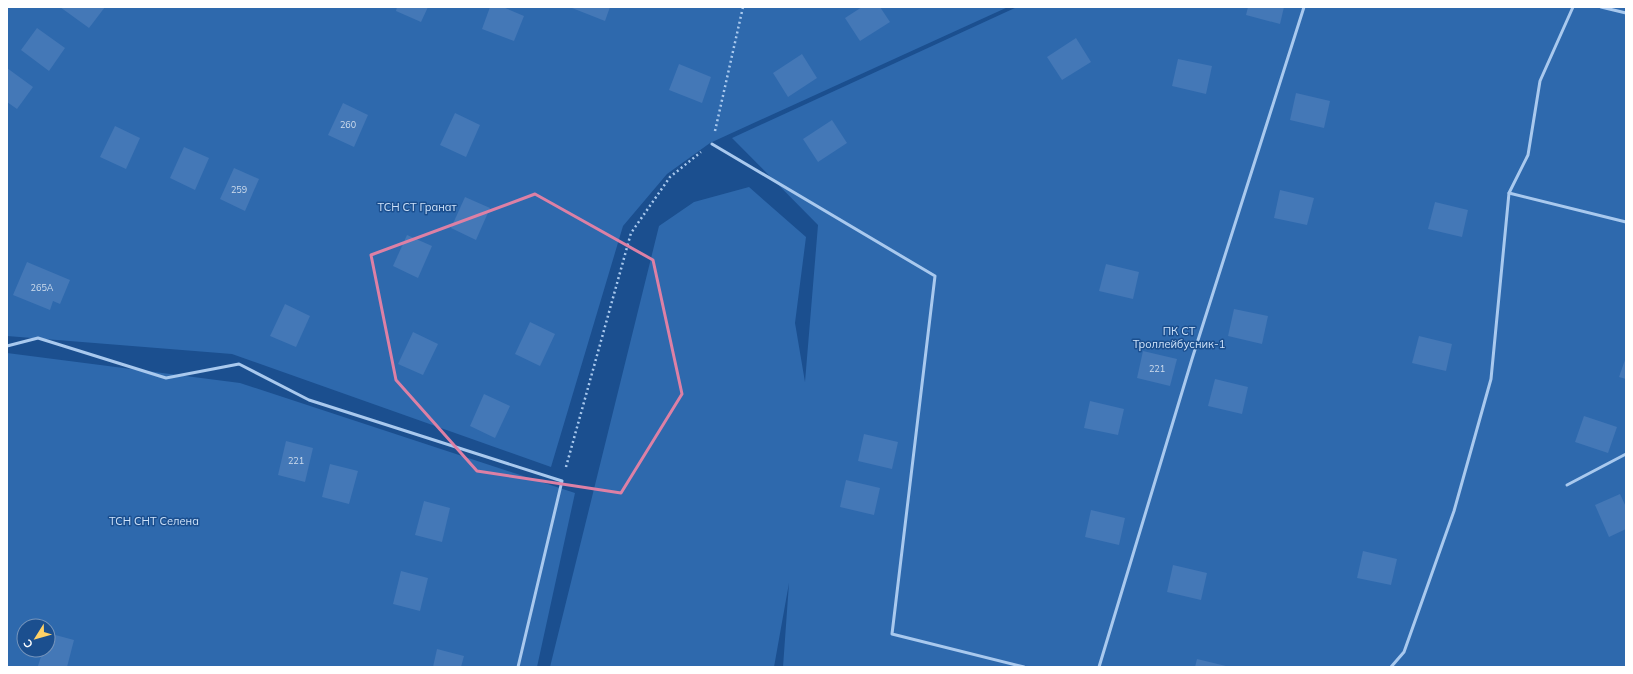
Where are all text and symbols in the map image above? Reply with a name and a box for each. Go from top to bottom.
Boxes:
house number: 260 [340,119,356,130]
house number: 259 [231,184,247,195]
park label: ТСН СТ Гранат [378,200,456,214]
house number: 265А [31,282,54,293]
park label: ПК СТ Троллейбусник-1 [1133,324,1225,351]
house number: 221 [1149,363,1165,374]
house number: 221 [288,455,304,466]
park label: ТСН СНТ Селена [109,514,199,528]
north arrow [16,618,56,658]
text: С [20,636,36,651]

